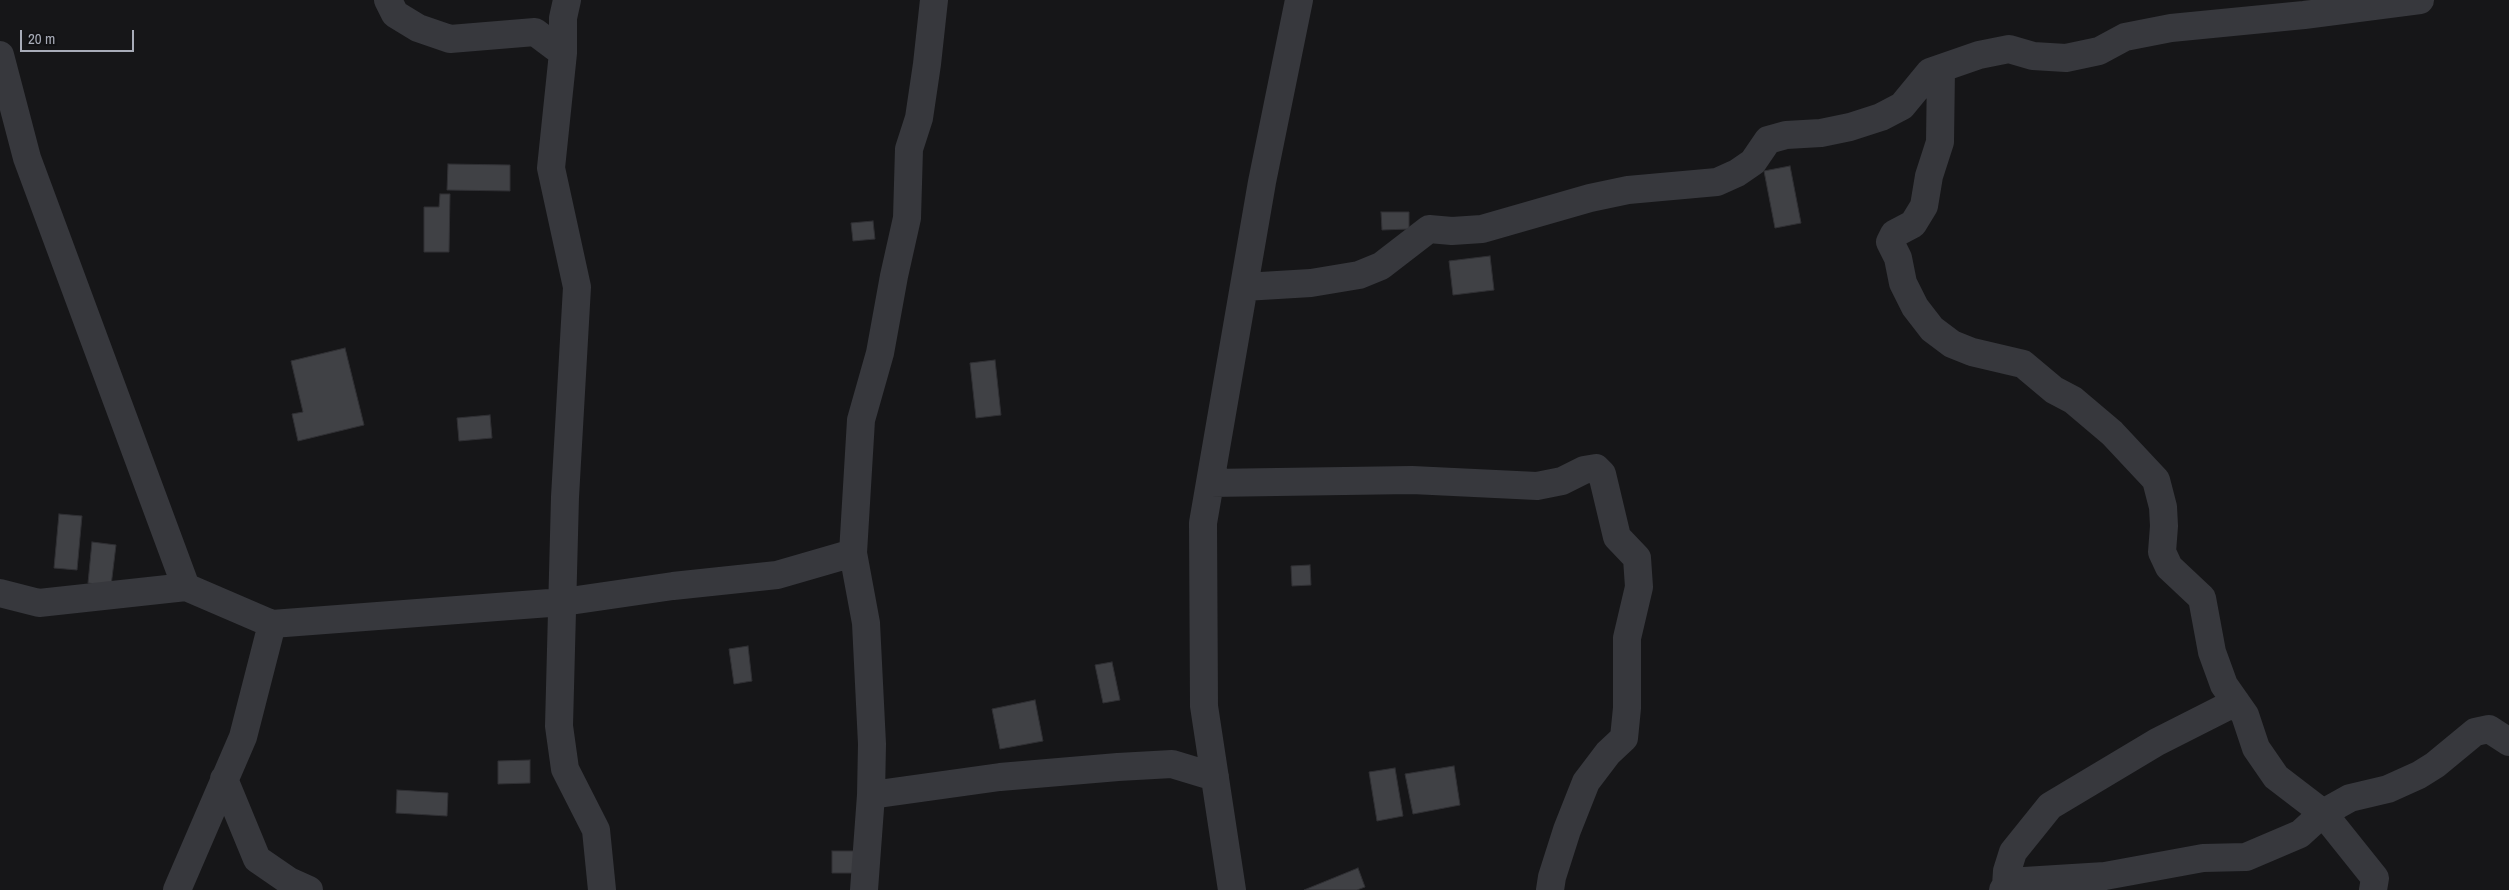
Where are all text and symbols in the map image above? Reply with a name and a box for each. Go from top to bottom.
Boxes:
scale bar [22,20,136,52]
text: 20 m [28,28,55,49]

